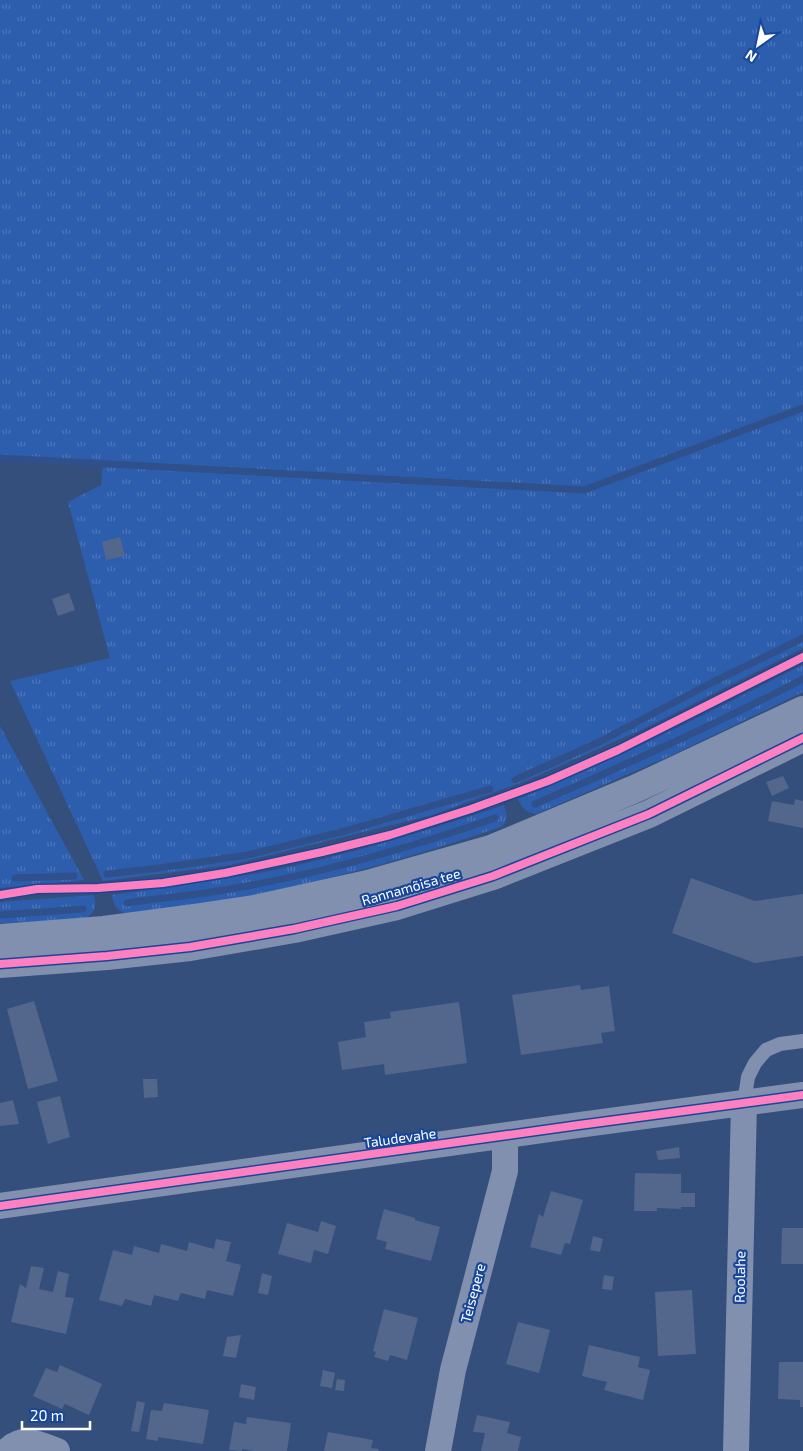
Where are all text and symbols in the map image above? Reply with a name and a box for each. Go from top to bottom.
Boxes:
north arrow [733,20,783,70]
text: N [742,46,760,66]
street label: Rannamõisa tee [359,864,462,909]
street label: Taludevahe [363,1124,437,1151]
street label: Roolahe [731,1251,748,1303]
street label: Teisepere [456,1261,489,1324]
scale bar [22,1398,90,1430]
text: 20 m [30,1406,64,1424]

